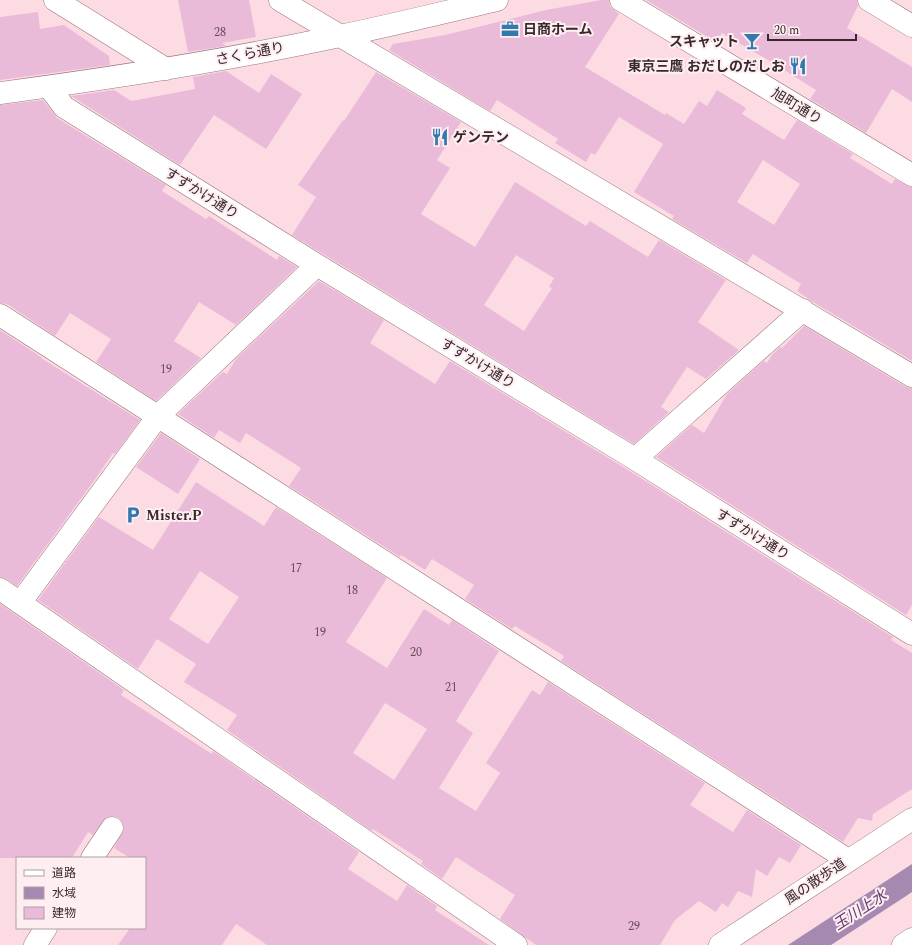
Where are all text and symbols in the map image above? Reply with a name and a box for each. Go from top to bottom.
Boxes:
scale bar [768,16,856,42]
office icon: 日商ホーム [500,19,520,39]
place label: 日商ホーム [523,19,593,40]
text: 20 m [774,21,799,40]
house number: 28 [214,23,226,42]
place label: スキャット [669,31,739,52]
bar icon: スキャット [742,31,762,51]
street label: さくら通り [214,37,286,70]
place label: 東京三鷹 おだしのだしお [628,56,785,77]
restaurant icon: 東京三鷹 おだしのだしお [788,56,808,76]
street label: 旭町通り [767,83,826,130]
restaurant icon: ゲンテン [430,127,450,147]
place label: ゲンテン [453,127,509,148]
street label: すずかけ通り [161,162,243,225]
street label: すずかけ通り [436,333,519,394]
house number: 19 [160,360,172,379]
street label: すずかけ通り [712,503,794,566]
parking icon: Mister.P [123,505,143,525]
place label: Mister.P [146,505,202,526]
house number: 17 [290,559,302,578]
house number: 18 [346,581,358,600]
house number: 19 [314,623,326,642]
house number: 20 [410,643,422,662]
house number: 21 [445,678,457,697]
street label: 風の散歩道 [780,853,850,910]
legend [16,857,146,929]
text: 道路 [52,864,76,883]
water label: 玉川上水 [829,883,893,936]
text: 水域 [52,884,76,903]
text: 建物 [52,904,76,923]
house number: 29 [628,917,640,936]

